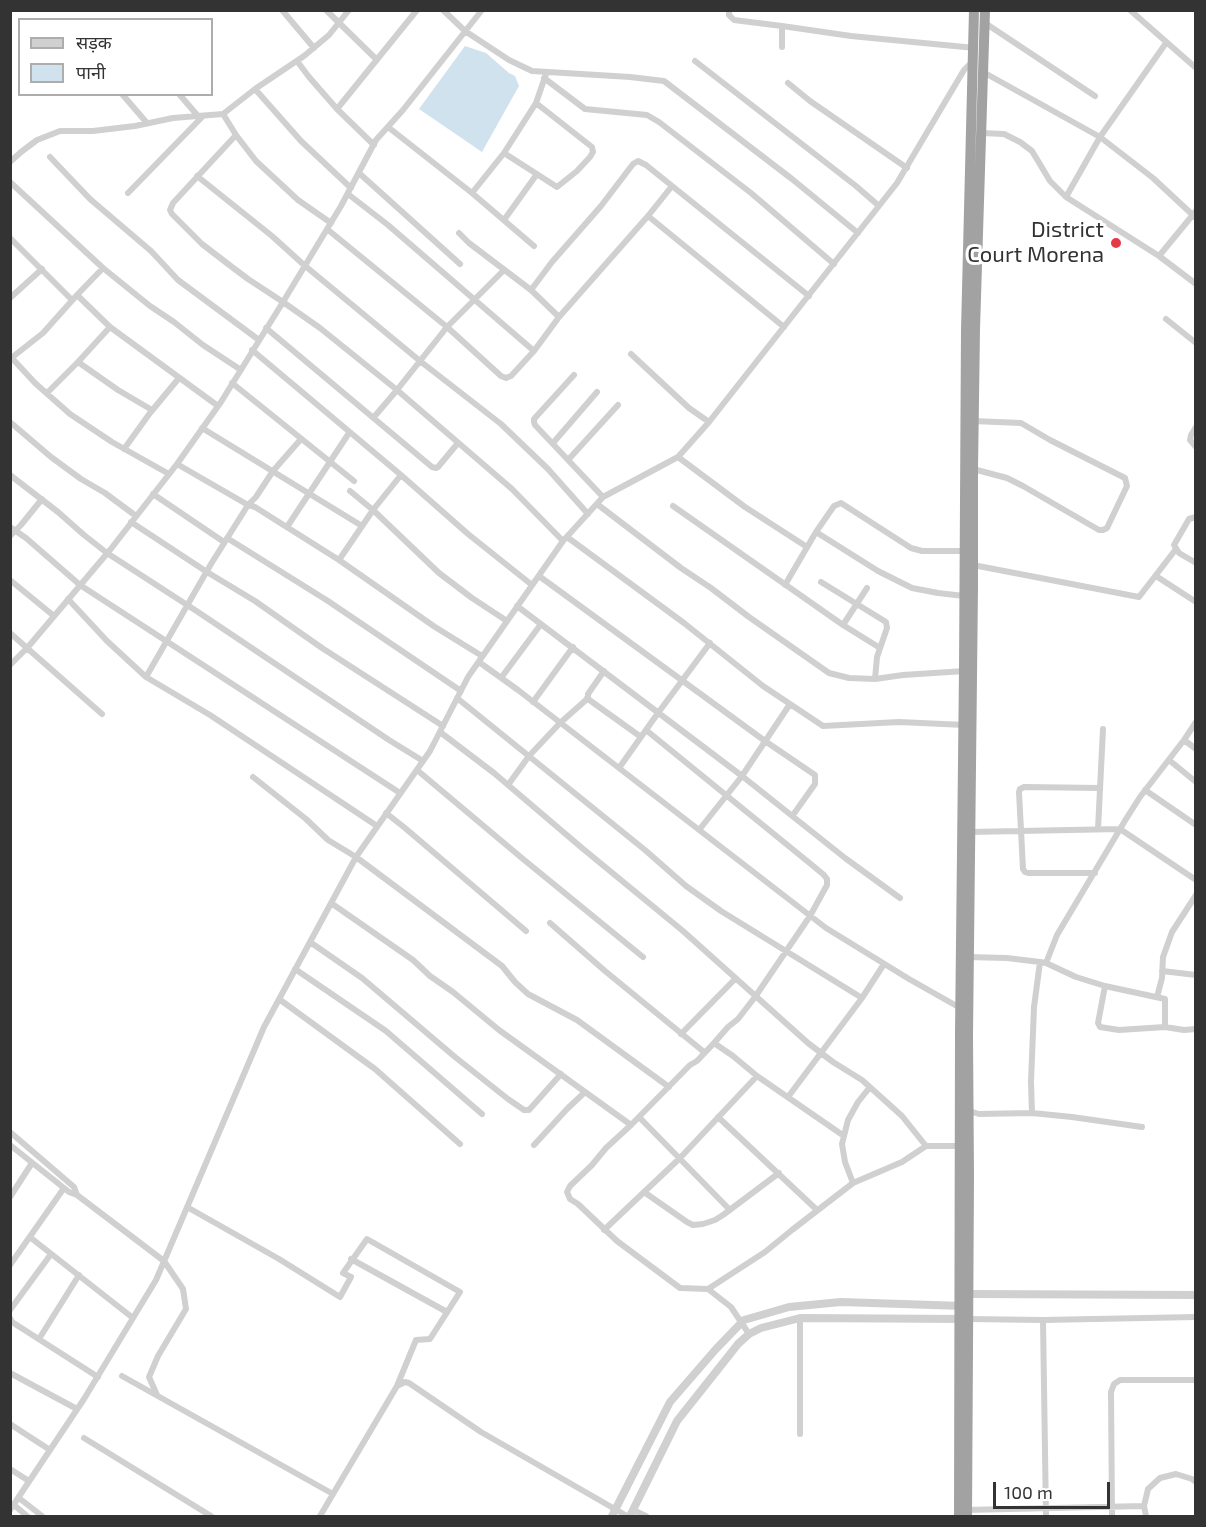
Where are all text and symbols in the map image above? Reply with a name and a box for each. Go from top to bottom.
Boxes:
legend [18,18,213,96]
text: सड़क [76,31,112,53]
text: पानी [76,61,106,83]
place label: District Court Morena [967,217,1104,268]
marker: District Court Morena [1109,236,1123,250]
scale bar [996,1470,1113,1508]
text: 100 m [1004,1481,1053,1503]

